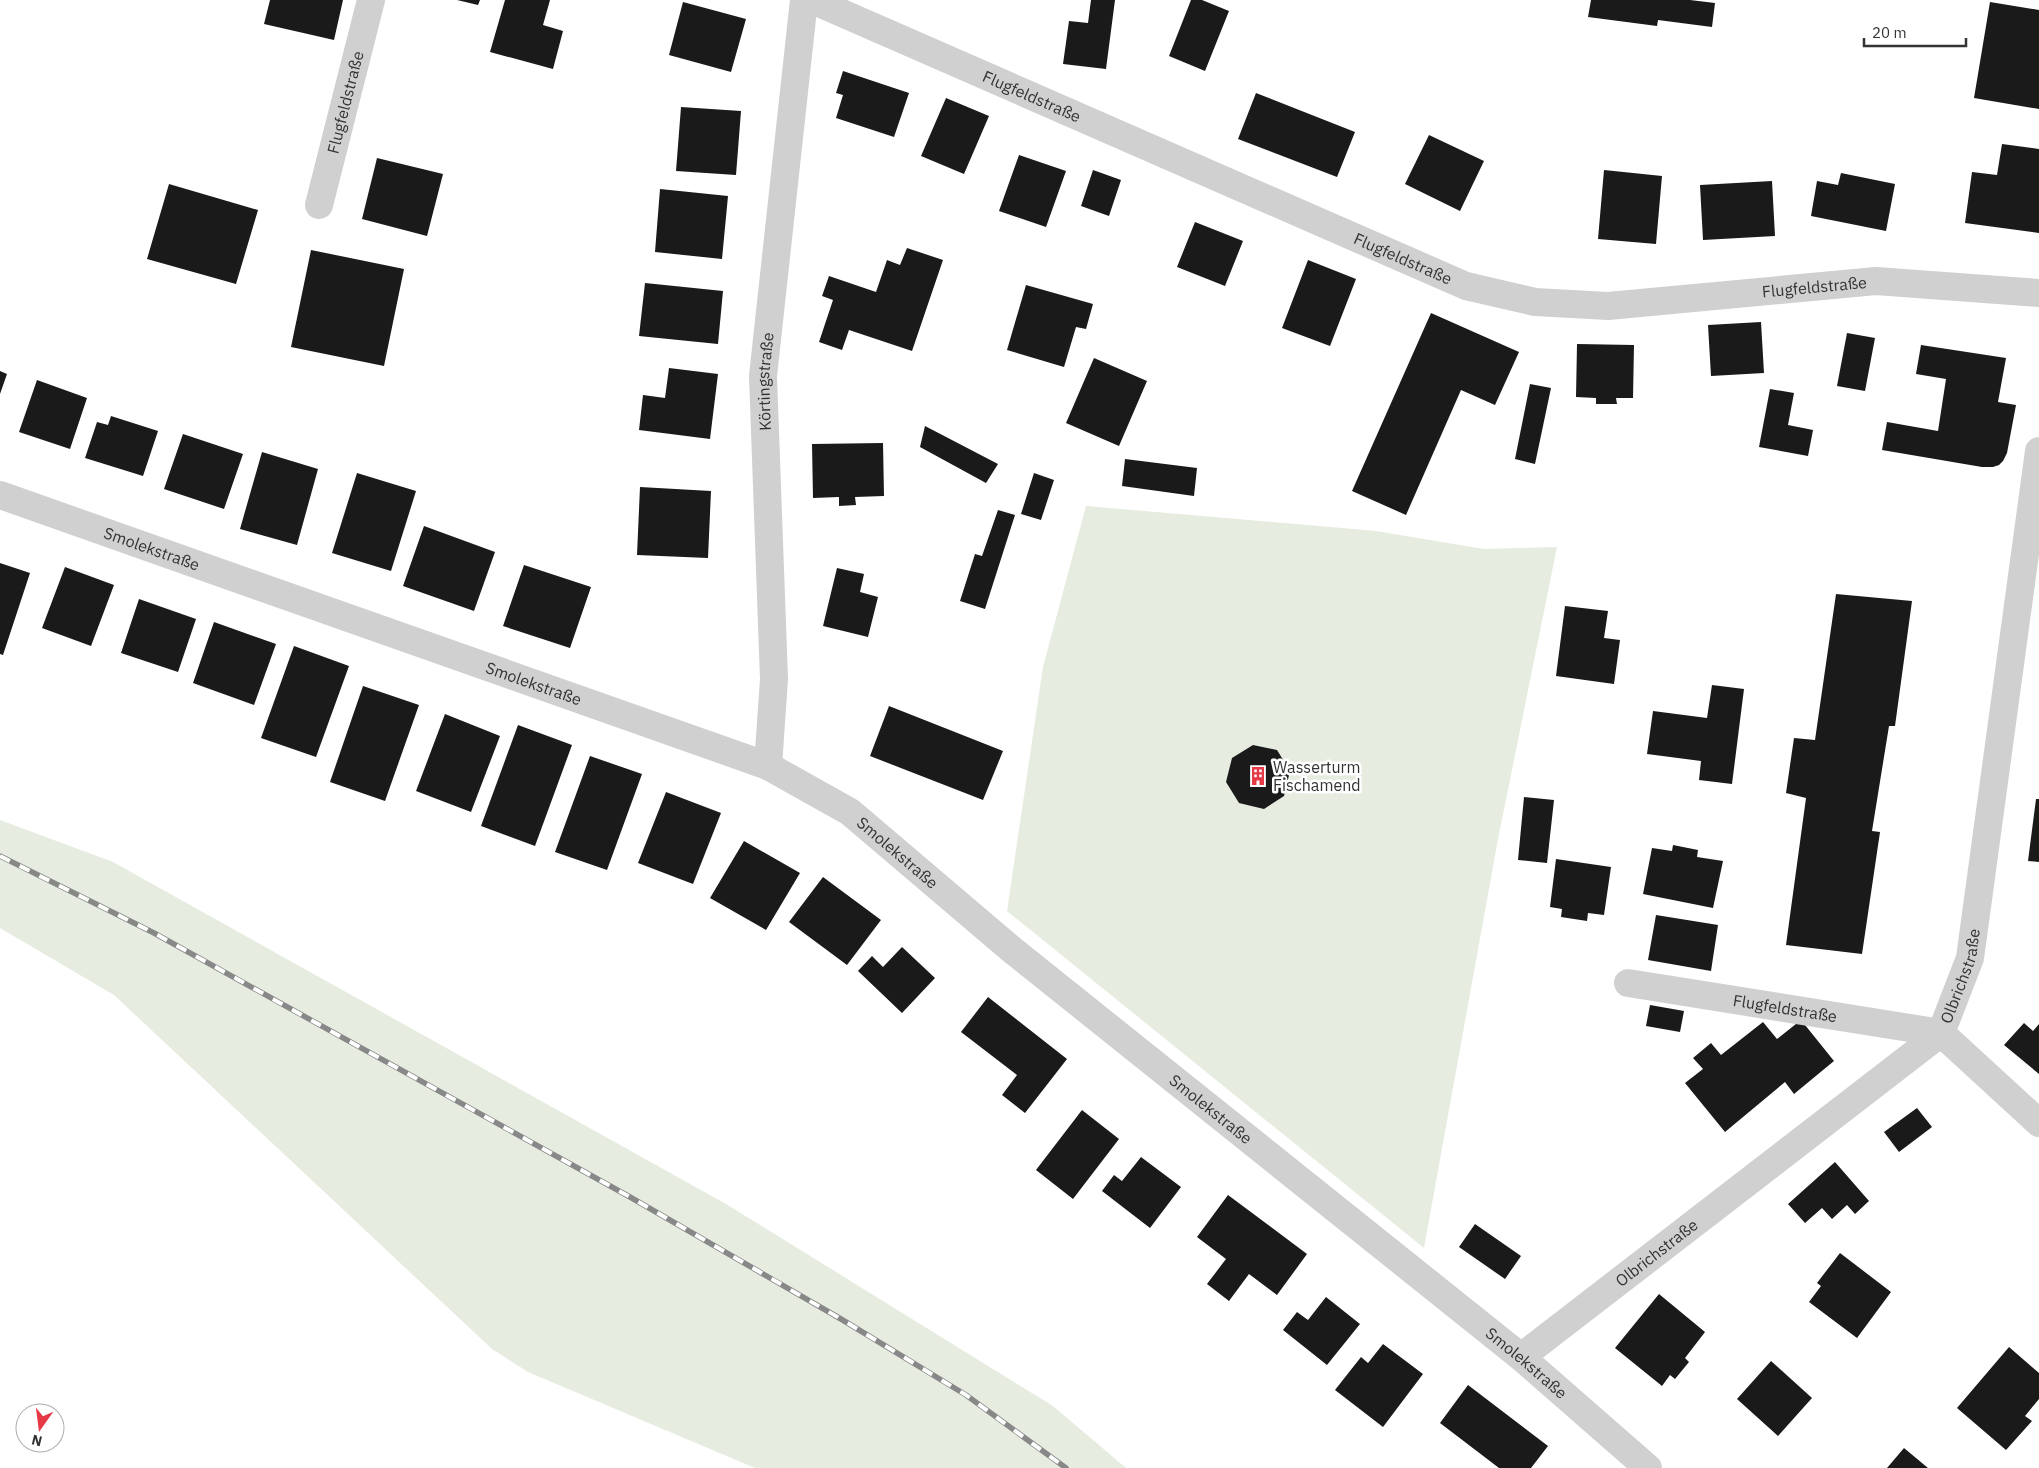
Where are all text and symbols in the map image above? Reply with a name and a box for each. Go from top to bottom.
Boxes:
scale bar [1864,15,1966,47]
text: 20 m [1872,23,1907,42]
street label: Flugfeldstraße [322,49,368,156]
street label: Flugfeldstraße [980,66,1084,126]
street label: Flugfeldstraße [1351,228,1455,289]
street label: Flugfeldstraße [1761,272,1868,302]
street label: Körtingstraße [753,331,778,431]
street label: Smolekstraße [101,522,203,575]
street label: Smolekstraße [483,657,585,710]
place label: Wasserturm Fischamend [1273,757,1361,795]
building icon: Wasserturm Fischamend [1247,765,1269,787]
street label: Smolekstraße [853,812,943,893]
street label: Olbrichstraße [1936,927,1984,1026]
street label: Flugfeldstraße [1732,990,1839,1026]
street label: Smolekstraße [1166,1070,1257,1148]
street label: Olbrichstraße [1611,1214,1702,1291]
street label: Smolekstraße [1482,1323,1572,1403]
north arrow [15,1403,65,1453]
text: N [30,1431,44,1451]

